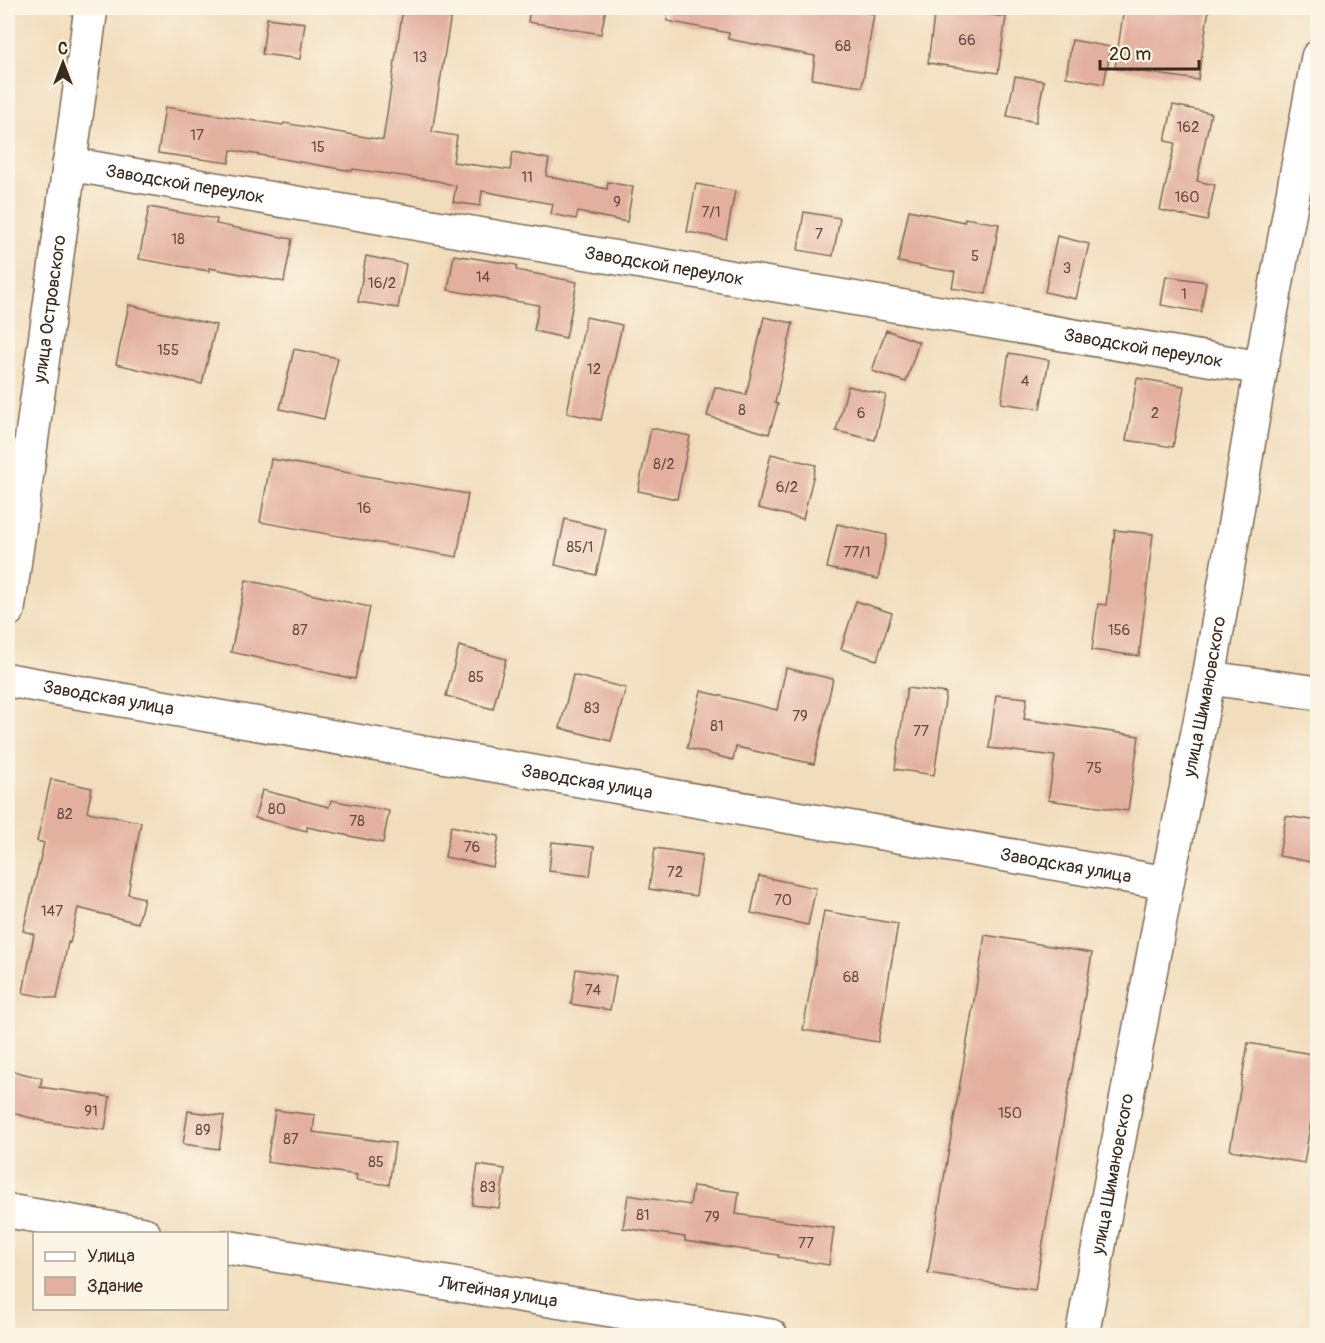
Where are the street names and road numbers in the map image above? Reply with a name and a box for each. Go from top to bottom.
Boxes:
street label: Заводской переулок [104,159,266,209]
street label: улица Островского [28,233,71,385]
street label: Заводской переулок [583,241,746,291]
street label: Заводской переулок [1062,323,1225,373]
street label: улица Шимановского [1177,614,1231,780]
street label: Заводская улица [41,675,176,720]
street label: Заводская улица [520,759,654,804]
street label: Заводская улица [999,843,1133,888]
street label: улица Шимановского [1086,1091,1139,1257]
street label: Литейная улица [436,1270,559,1312]

